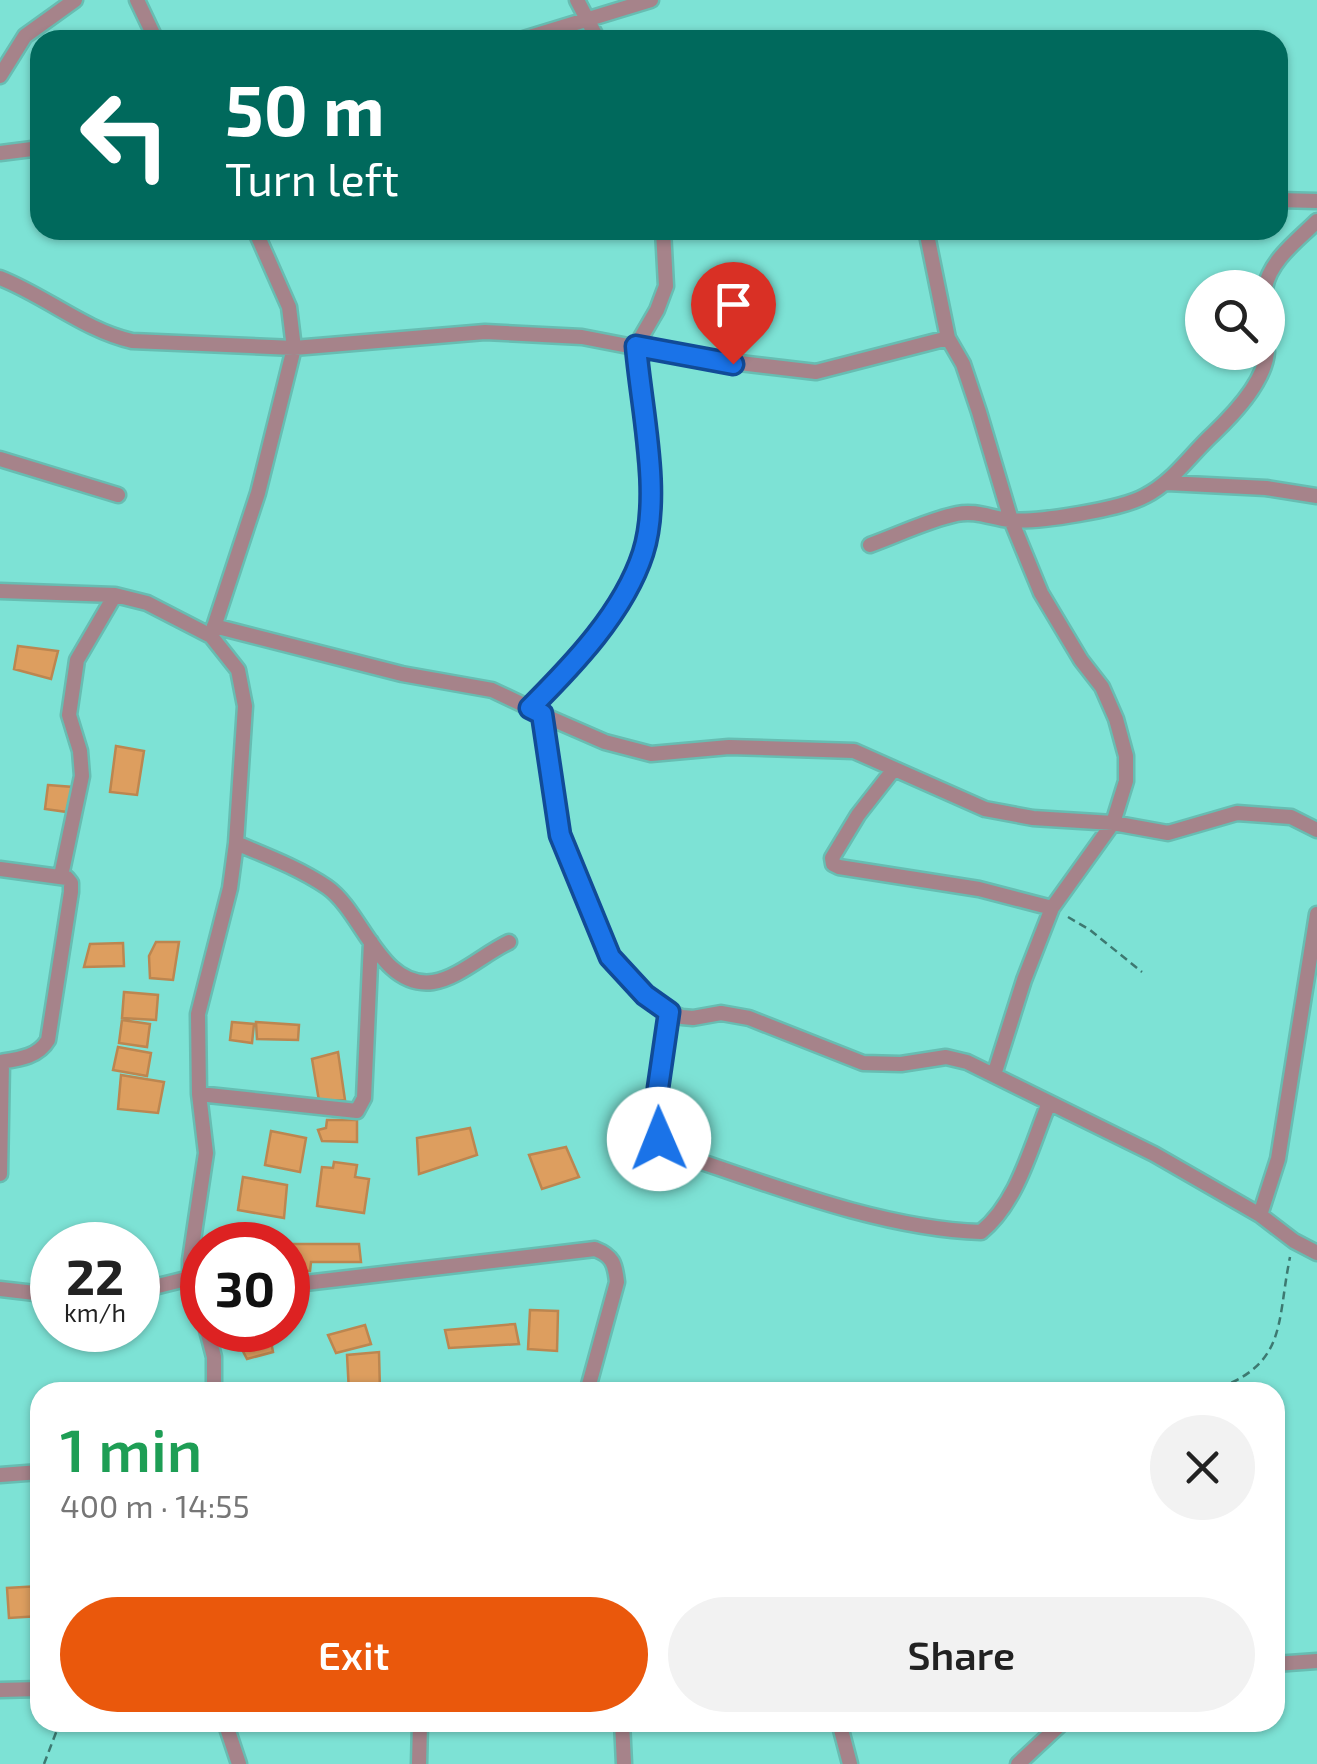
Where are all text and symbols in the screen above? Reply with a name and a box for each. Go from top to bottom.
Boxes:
text: 50 m [225,66,385,150]
icon: left [60,70,190,200]
text: Turn left [225,151,399,205]
pin [691,262,776,365]
map controls [1185,270,1285,370]
button: search [1185,270,1285,370]
icon: arrive [706,277,761,332]
position arrow [607,1087,711,1191]
speed limit sign: 30 [180,1222,310,1352]
text: 22 [66,1245,124,1305]
text: km/h [64,1297,126,1327]
text: 1 min [60,1412,202,1484]
button: close [1150,1415,1255,1520]
text: 400 m · 14:55 [60,1486,250,1524]
button: Exit [60,1597,648,1712]
button: Share [668,1597,1255,1712]

